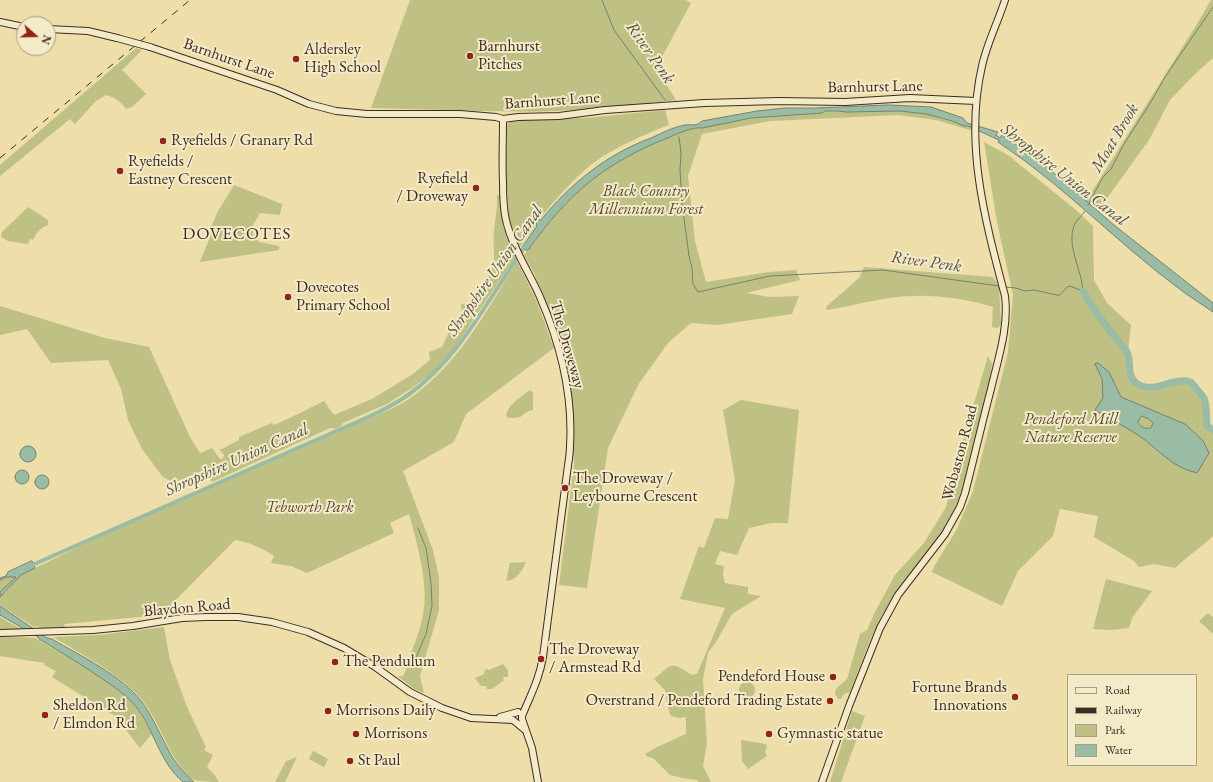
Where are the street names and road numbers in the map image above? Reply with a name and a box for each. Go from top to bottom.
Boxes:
street label: Barnhurst Lane [181,34,277,84]
street label: Barnhurst Lane [827,77,923,97]
street label: Barnhurst Lane [504,88,600,114]
street label: The Droveway [545,299,589,391]
street label: Wobaston Road [938,403,982,503]
street label: Blaydon Road [143,595,231,621]

